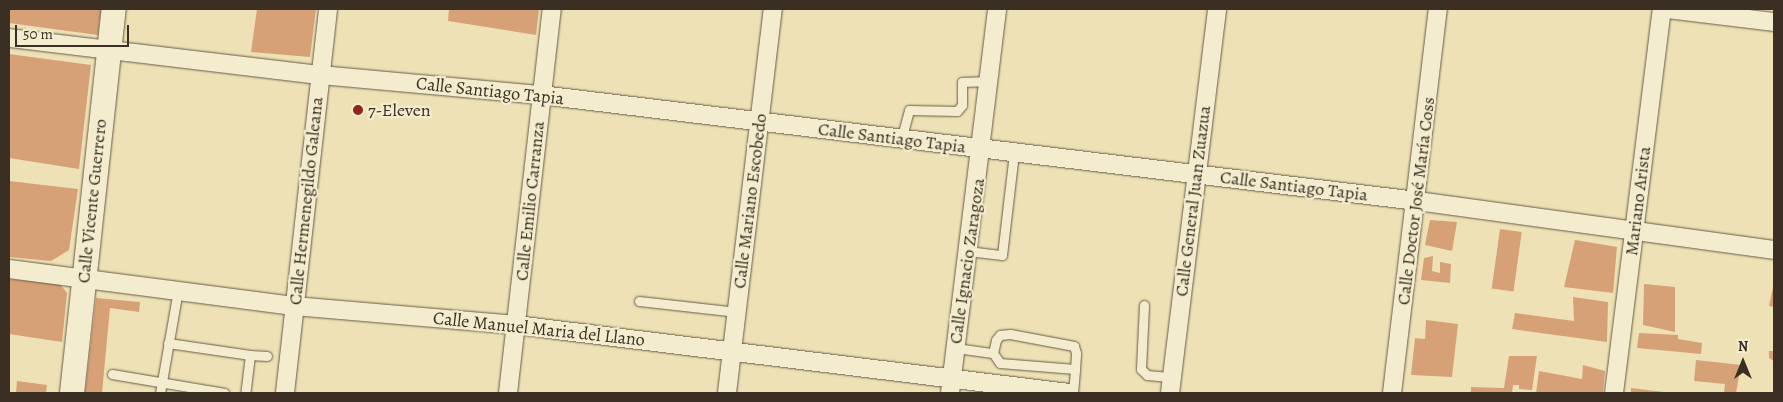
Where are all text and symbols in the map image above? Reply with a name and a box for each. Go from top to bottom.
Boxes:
scale bar [18,15,131,47]
text: 50 m [23,24,53,44]
street label: Calle Santiago Tapia [415,72,565,110]
street label: Calle Hermenegildo Galeana [284,96,328,306]
street label: Calle Doctor José María Coss [1393,96,1439,306]
place label: 7-Eleven [368,99,431,121]
marker: 7-Eleven [352,104,364,116]
street label: Calle General Juan Zuazua [1171,104,1215,298]
street label: Calle Mariano Escobedo [729,112,771,290]
street label: Calle Vicente Guerrero [73,118,111,284]
street label: Calle Santiago Tapia [817,118,967,158]
street label: Calle Emilio Carranza [511,120,549,282]
street label: Mariano Arista [1621,145,1655,257]
street label: Calle Santiago Tapia [1219,166,1369,206]
street label: Calle Ignacio Zaragoza [945,177,989,345]
street label: Calle Manuel Maria del Llano [432,307,646,351]
north arrow [1718,337,1768,387]
text: N [1738,337,1748,356]

